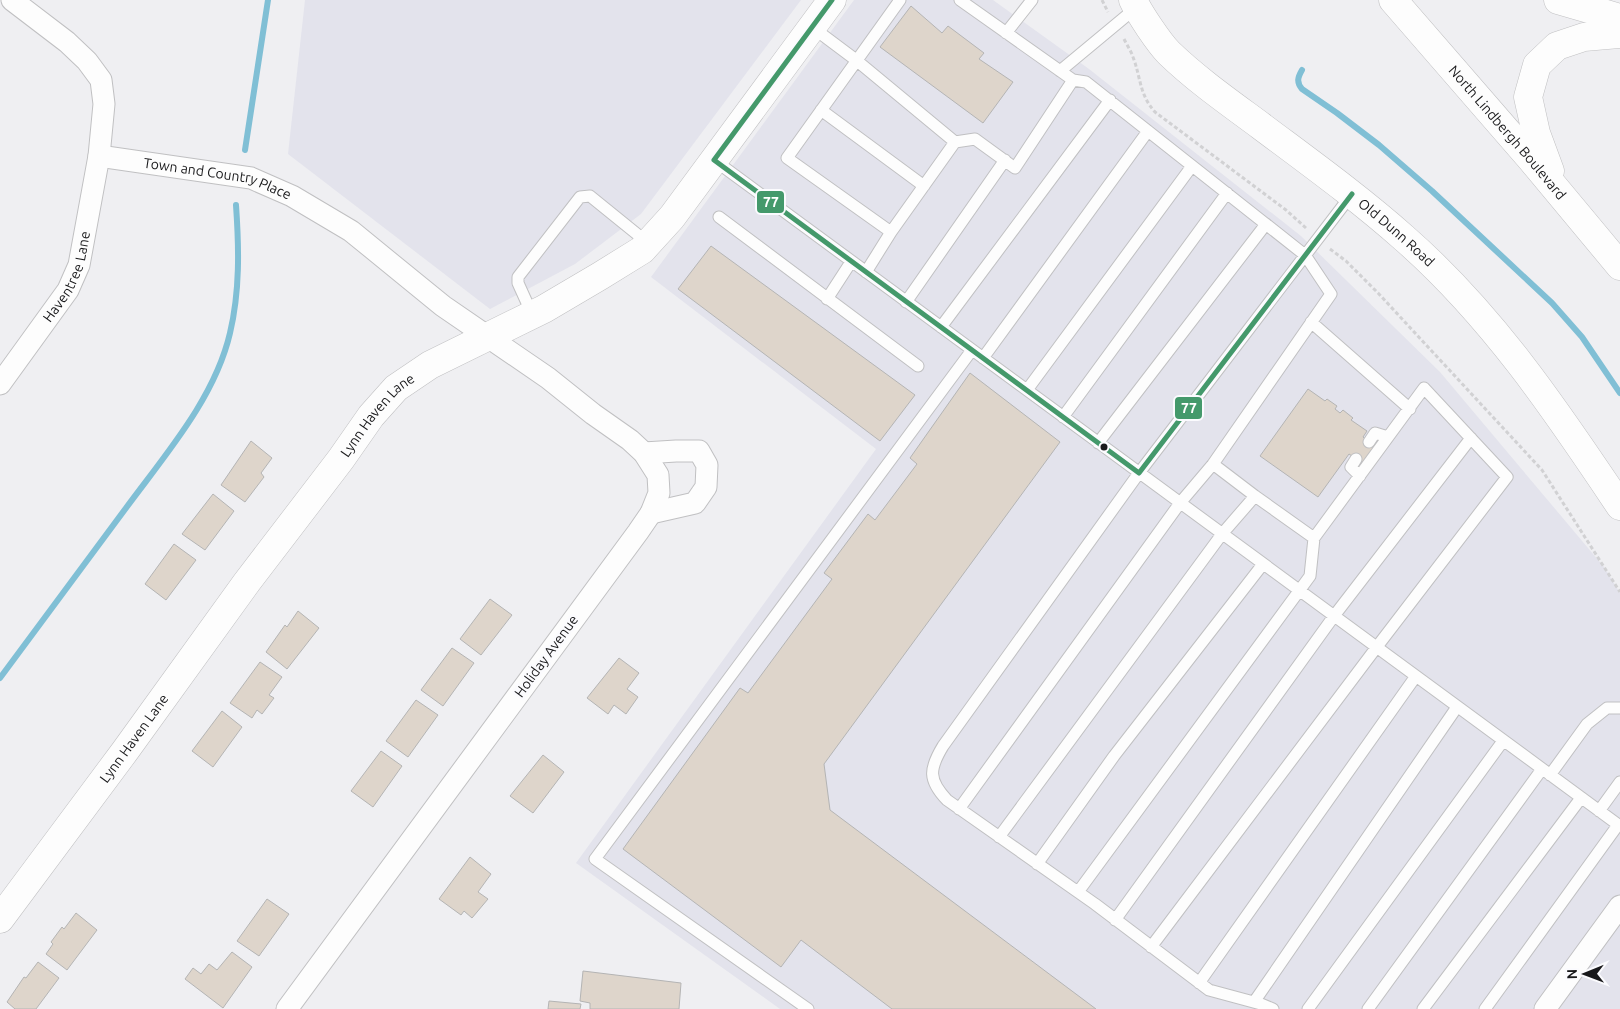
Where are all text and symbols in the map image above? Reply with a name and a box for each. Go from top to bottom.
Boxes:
street label: North Lindbergh Boulevard [1445,62,1569,203]
street label: Town and Country Place [143,155,294,203]
line badge: 77 [756,190,785,214]
text: 77 [763,194,779,210]
street label: Old Dunn Road [1355,195,1438,270]
street label: Haventree Lane [40,230,93,325]
street label: Lynn Haven Lane [337,370,417,460]
line badge: 77 [1174,396,1203,420]
text: 77 [1181,400,1197,416]
unlabelled marker [1099,442,1109,452]
street label: Holiday Avenue [511,612,581,700]
street label: Lynn Haven Lane [96,691,172,786]
north arrow [1560,949,1610,999]
text: N [1564,969,1580,980]

